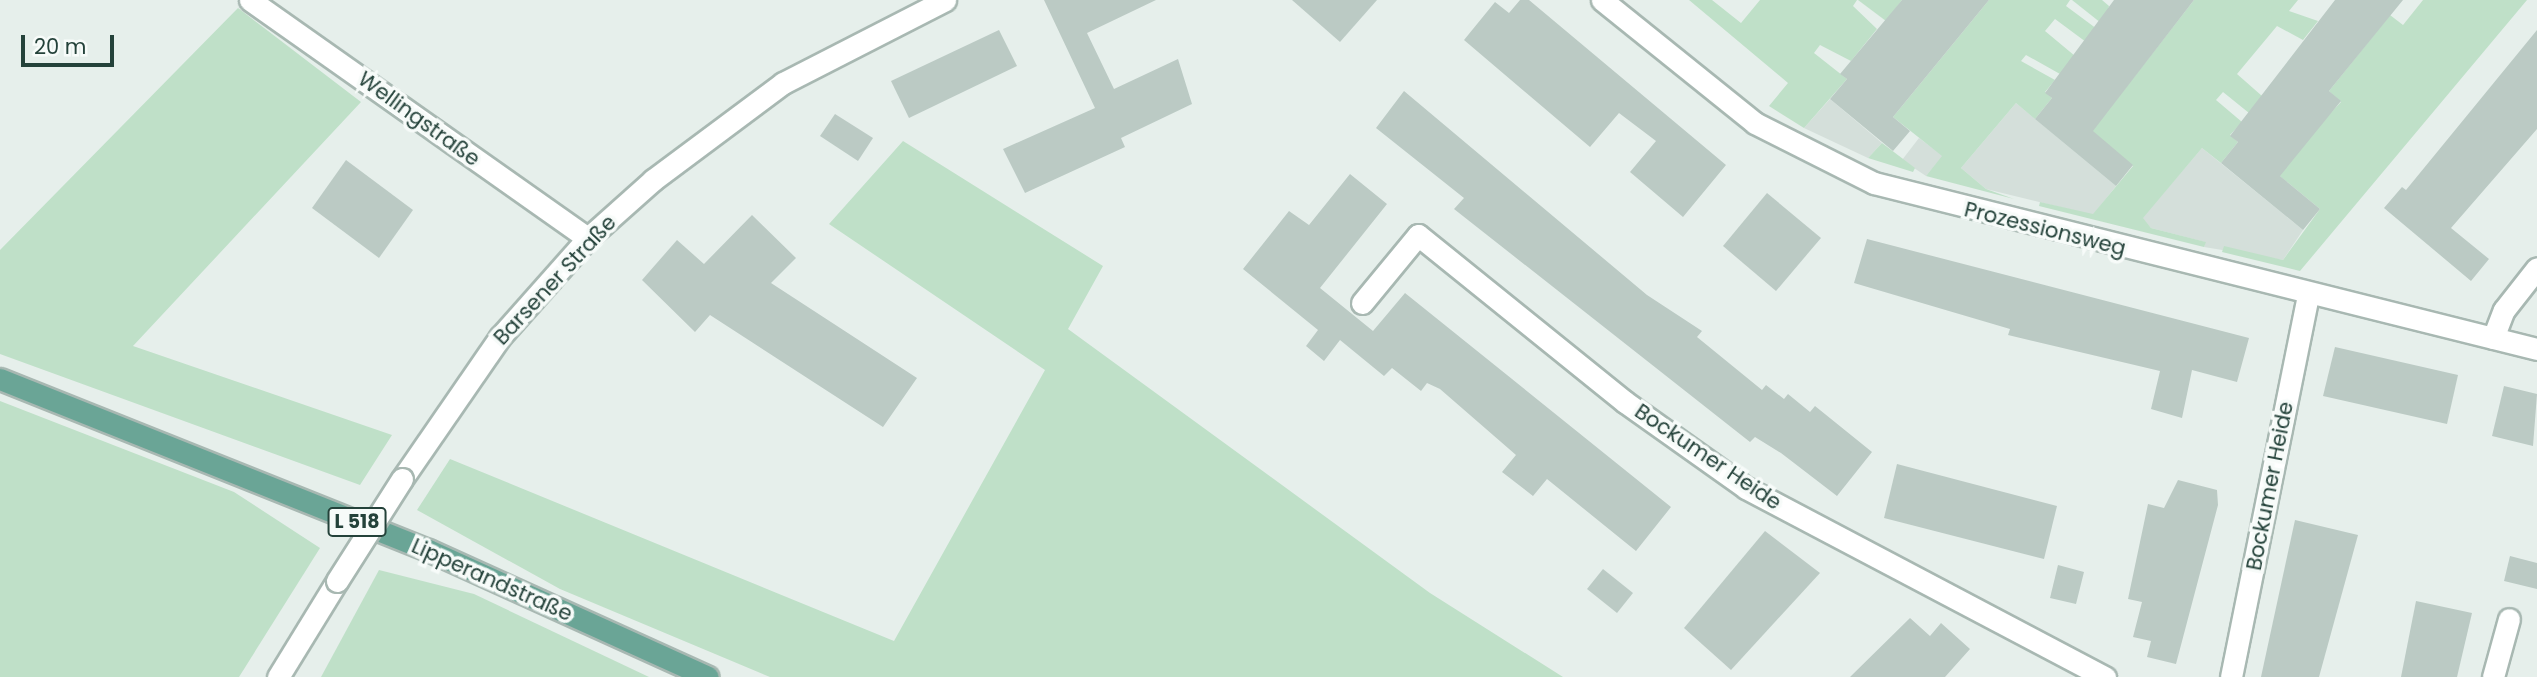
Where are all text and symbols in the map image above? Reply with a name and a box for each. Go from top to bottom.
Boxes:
scale bar [24,21,117,65]
text: 20 m [34,32,87,61]
street label: Wellingstraße [353,66,485,172]
street label: Prozessionsweg [1962,197,2128,261]
street label: Barsener Straße [488,210,622,350]
street label: Bockumer Heide [1630,399,1786,515]
street label: Bockumer Heide [2241,400,2299,572]
road number: L 518 [327,506,387,538]
street label: Lipperandstraße [408,533,576,627]

